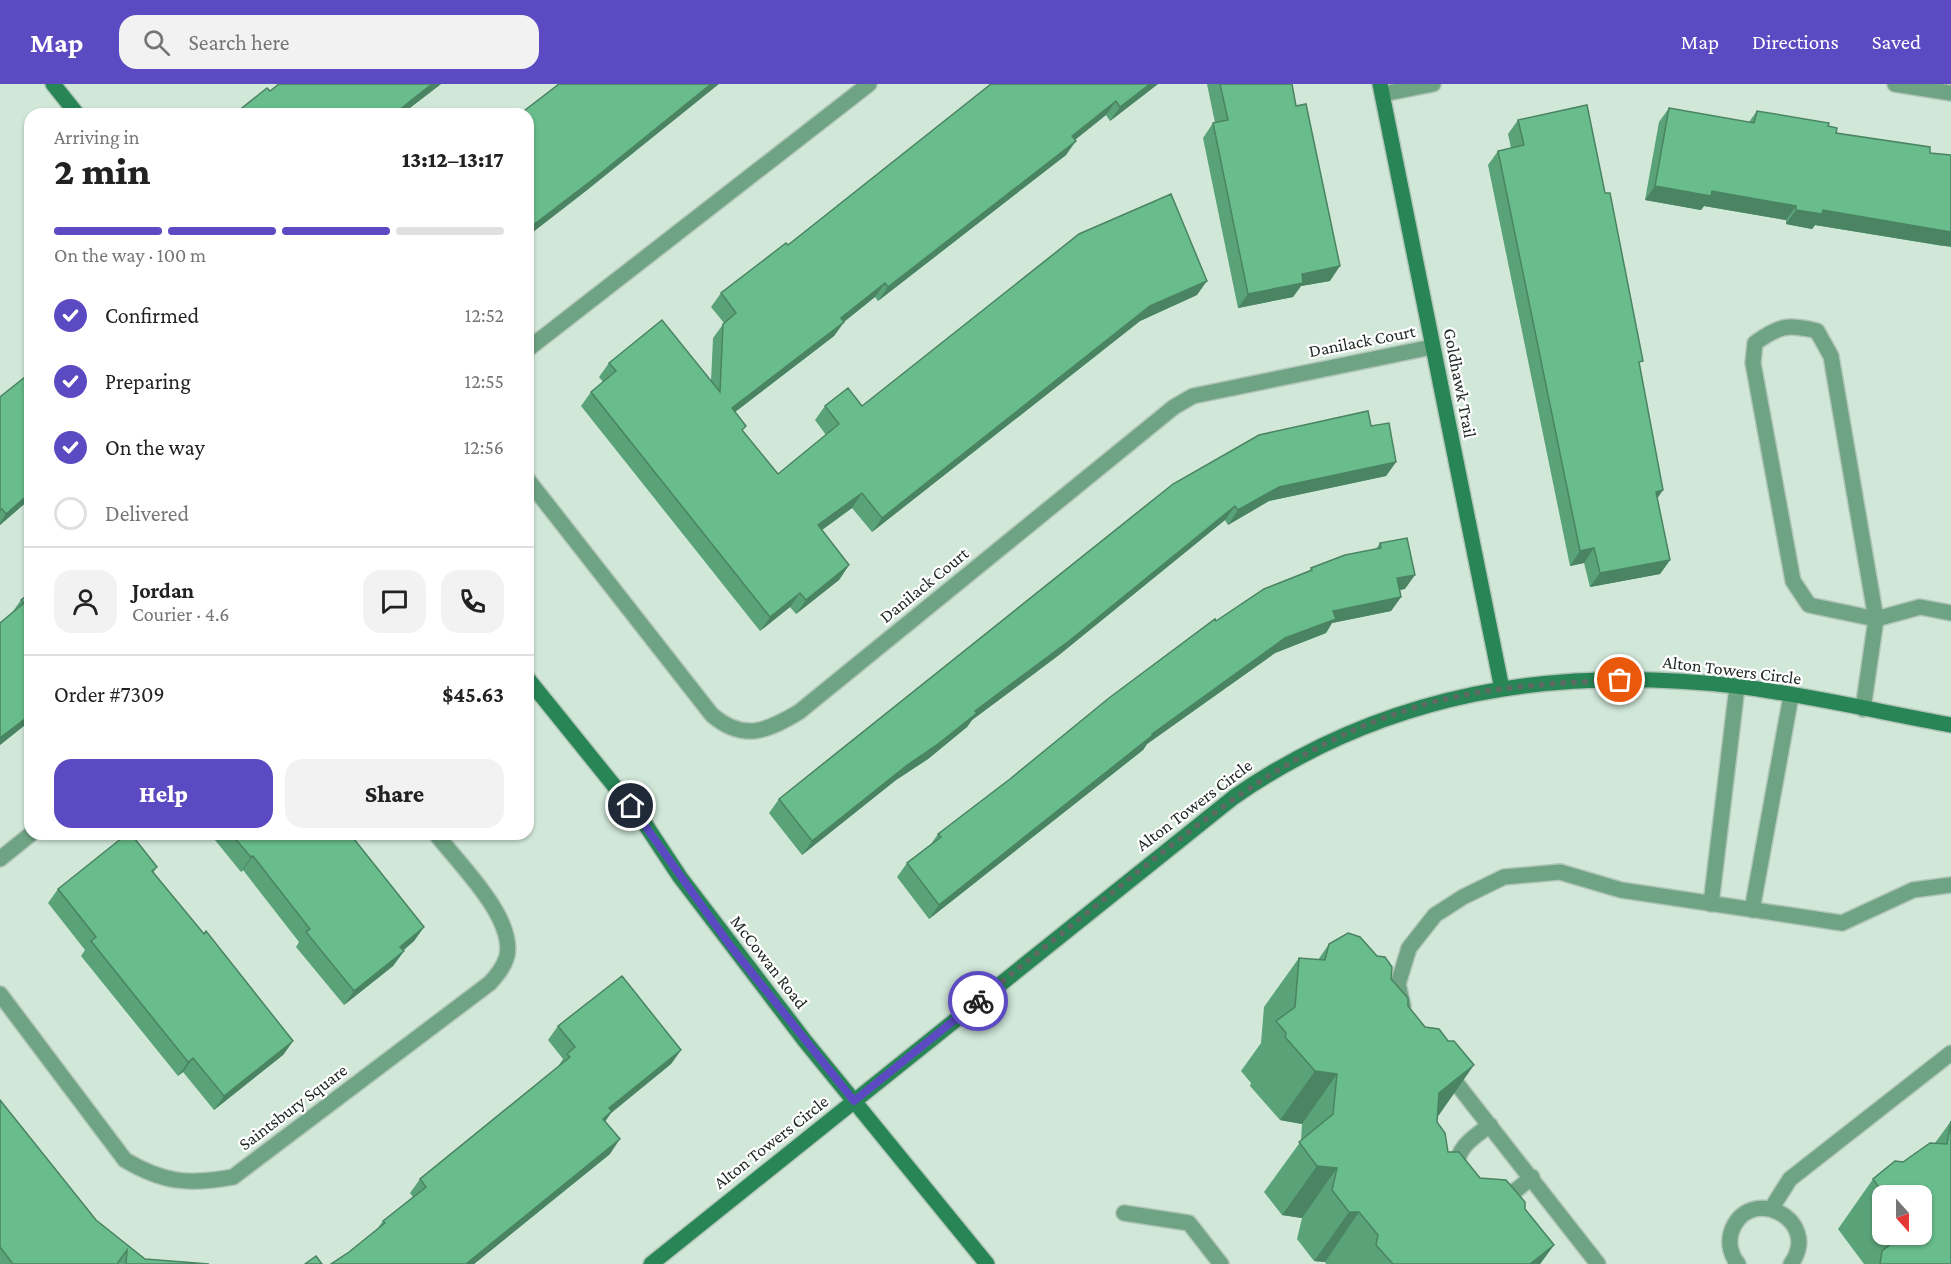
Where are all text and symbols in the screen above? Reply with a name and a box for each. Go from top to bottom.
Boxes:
search box [119,15,539,69]
icon: search [140,26,173,59]
text: Map [30,27,83,58]
text: Search here [188,30,289,55]
text: Map [1681,30,1719,54]
text: Directions [1752,30,1839,54]
text: Saved [1872,30,1921,54]
text: Arriving in [54,126,139,148]
text: 13:12–13:17 [402,147,504,172]
text: 2 min [54,149,150,192]
text: On the way · 100 m [54,244,206,266]
icon: check [54,299,87,332]
text: Confirmed [105,303,199,328]
text: 12:52 [465,304,504,326]
street label: Danilack Court [1307,321,1418,361]
street label: Goldhawk Trail [1440,326,1480,440]
icon: check [54,365,87,398]
text: Preparing [105,369,191,394]
text: 12:55 [465,370,504,392]
icon: check [54,431,87,464]
text: On the way [105,435,205,460]
text: 12:56 [464,436,504,458]
text: Delivered [105,501,189,526]
street label: Danilack Court [876,542,973,627]
button: person [54,570,117,633]
button: chat [363,570,426,633]
button: phone [441,570,504,633]
text: Jordan [132,578,194,603]
text: Courier · 4.6 [132,603,230,625]
street label: Alton Towers Circle [1661,652,1803,688]
pin [1594,654,1645,705]
icon: bag [1603,663,1636,696]
text: Order #7309 [54,682,165,707]
text: $45.63 [442,682,504,707]
street label: Alton Towers Circle [1132,755,1256,855]
button: Help [54,759,273,828]
button: Share [285,759,504,828]
pin [605,780,656,831]
icon: home [614,789,647,822]
street label: McCowan Road [726,911,812,1013]
courier [948,971,1008,1031]
icon: bike [962,985,995,1018]
street label: Saintsbury Square [235,1060,351,1154]
street label: Alton Towers Circle [710,1091,832,1193]
north arrow [1872,1185,1932,1245]
map controls [1872,1185,1932,1245]

